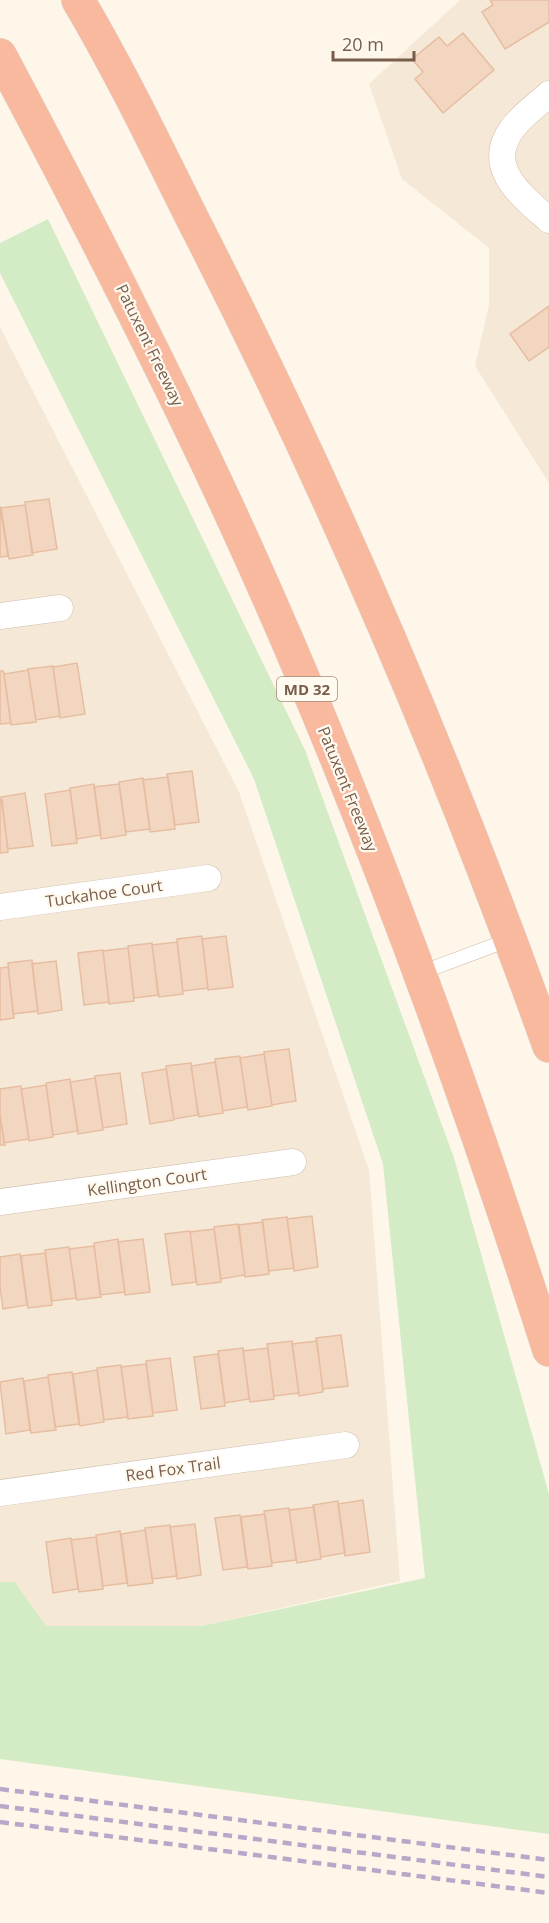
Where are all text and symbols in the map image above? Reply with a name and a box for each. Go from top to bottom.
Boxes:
scale bar [333,24,414,62]
text: 20 m [342,32,384,56]
street label: Patuxent Freeway [111,280,189,411]
road number: MD 32 [277,677,337,701]
street label: Patuxent Freeway [313,723,384,856]
street label: Tuckahoe Court [44,874,164,912]
street label: Kellington Court [86,1163,208,1201]
street label: Red Fox Trail [124,1451,222,1487]

